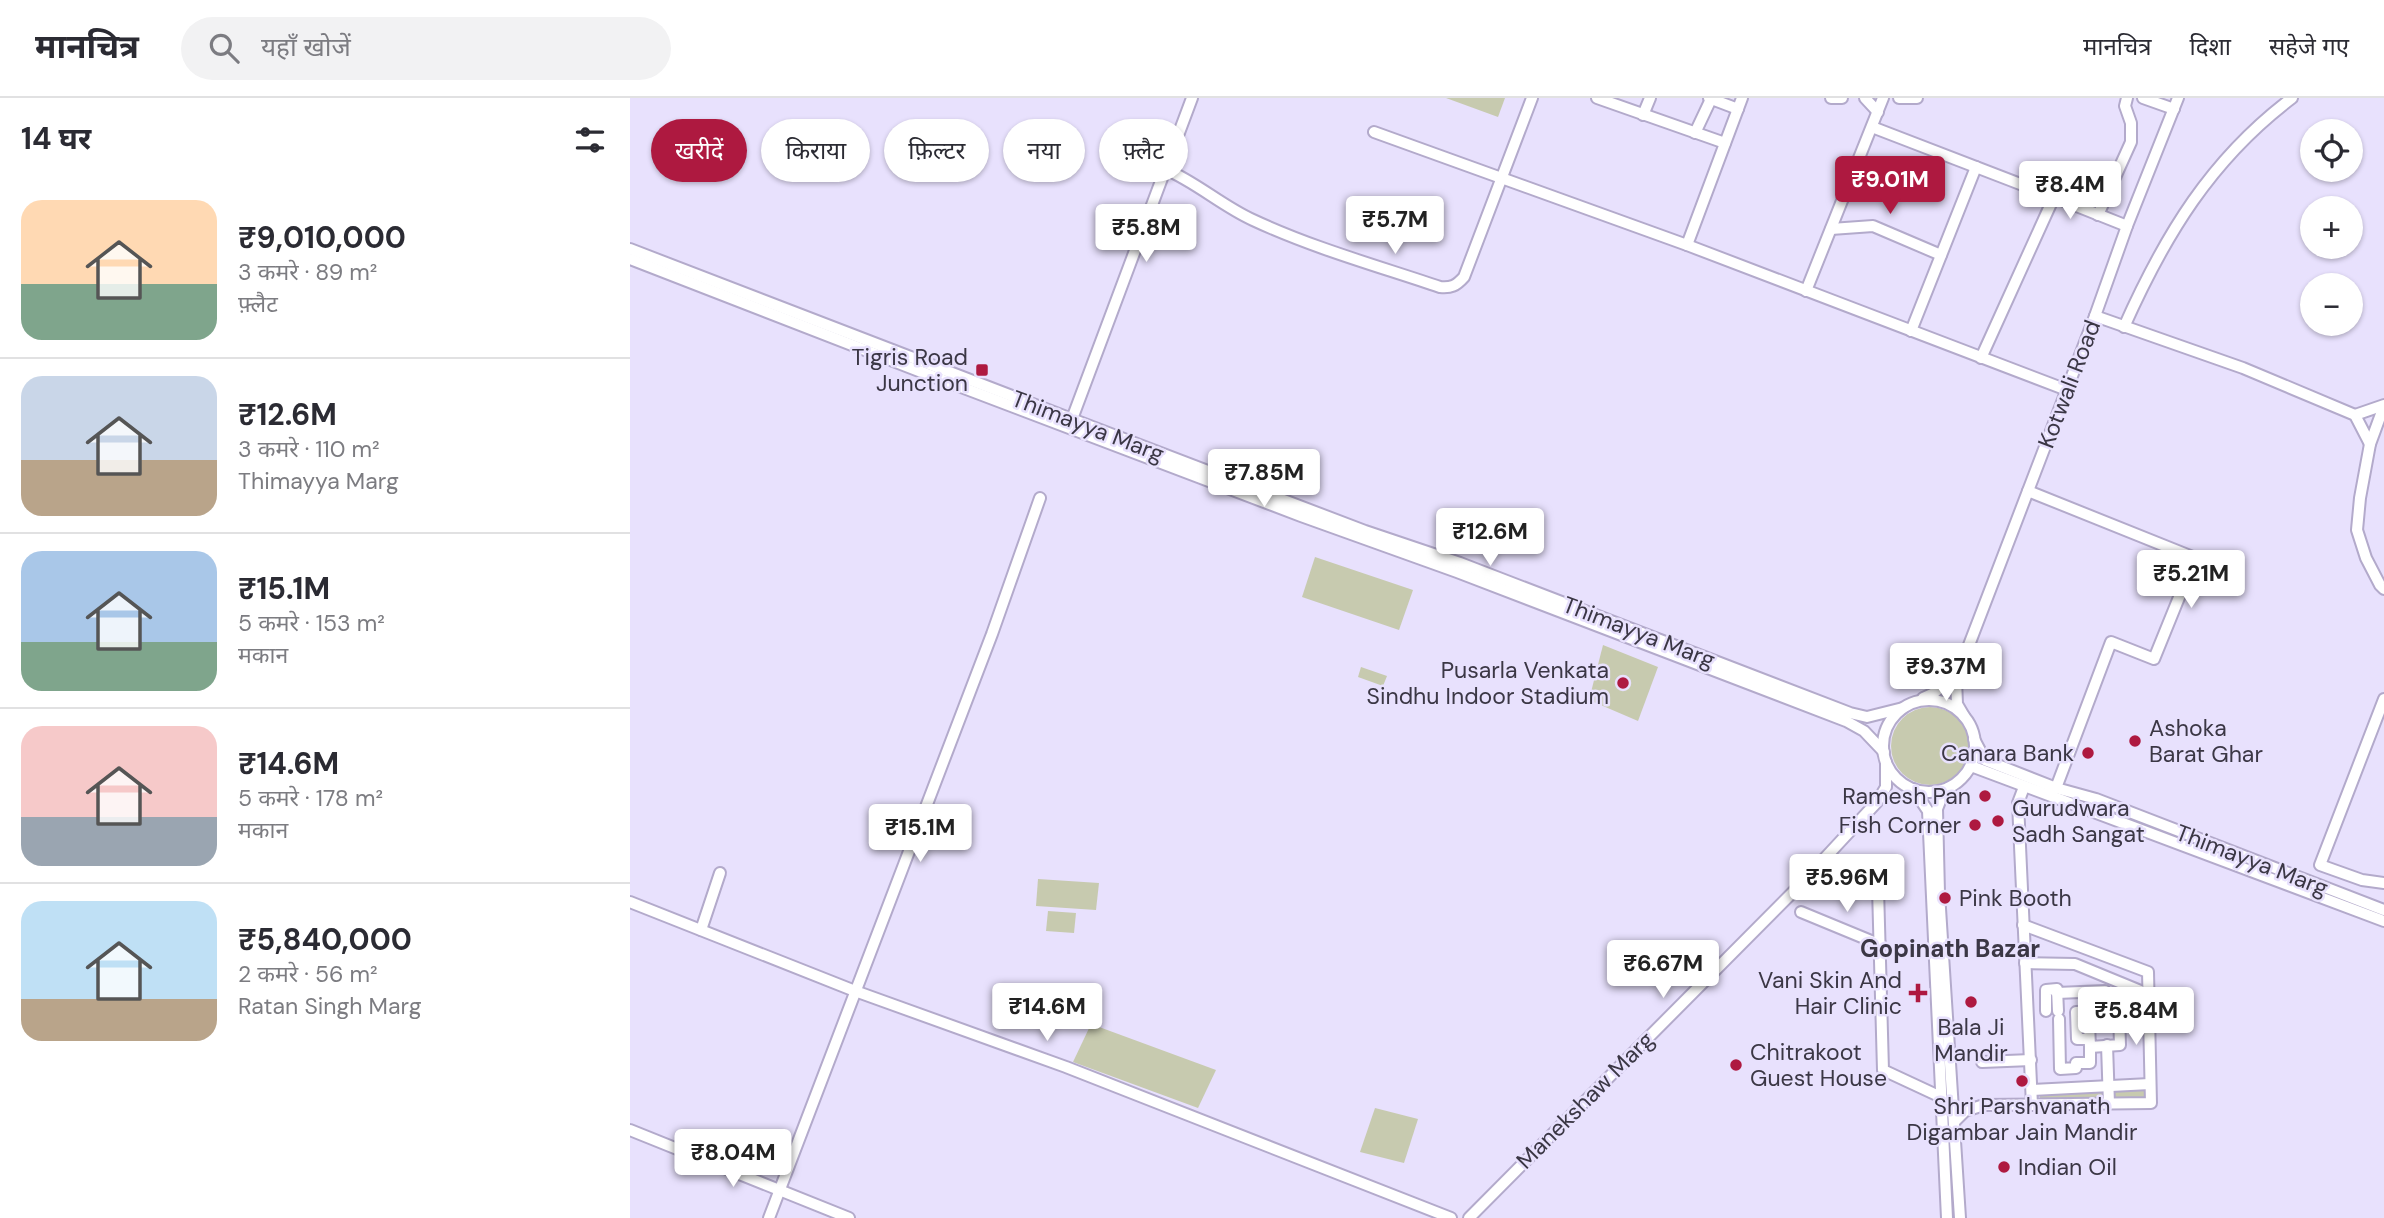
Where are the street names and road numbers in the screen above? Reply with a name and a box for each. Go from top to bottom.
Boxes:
street label: Kotwali Road [2031,316,2107,452]
street label: Thimayya Marg [1008,383,1169,469]
street label: Thimayya Marg [1559,589,1720,675]
street label: Thimayya Marg [2172,817,2333,903]
street label: Manekshaw Marg [1510,1025,1660,1175]

